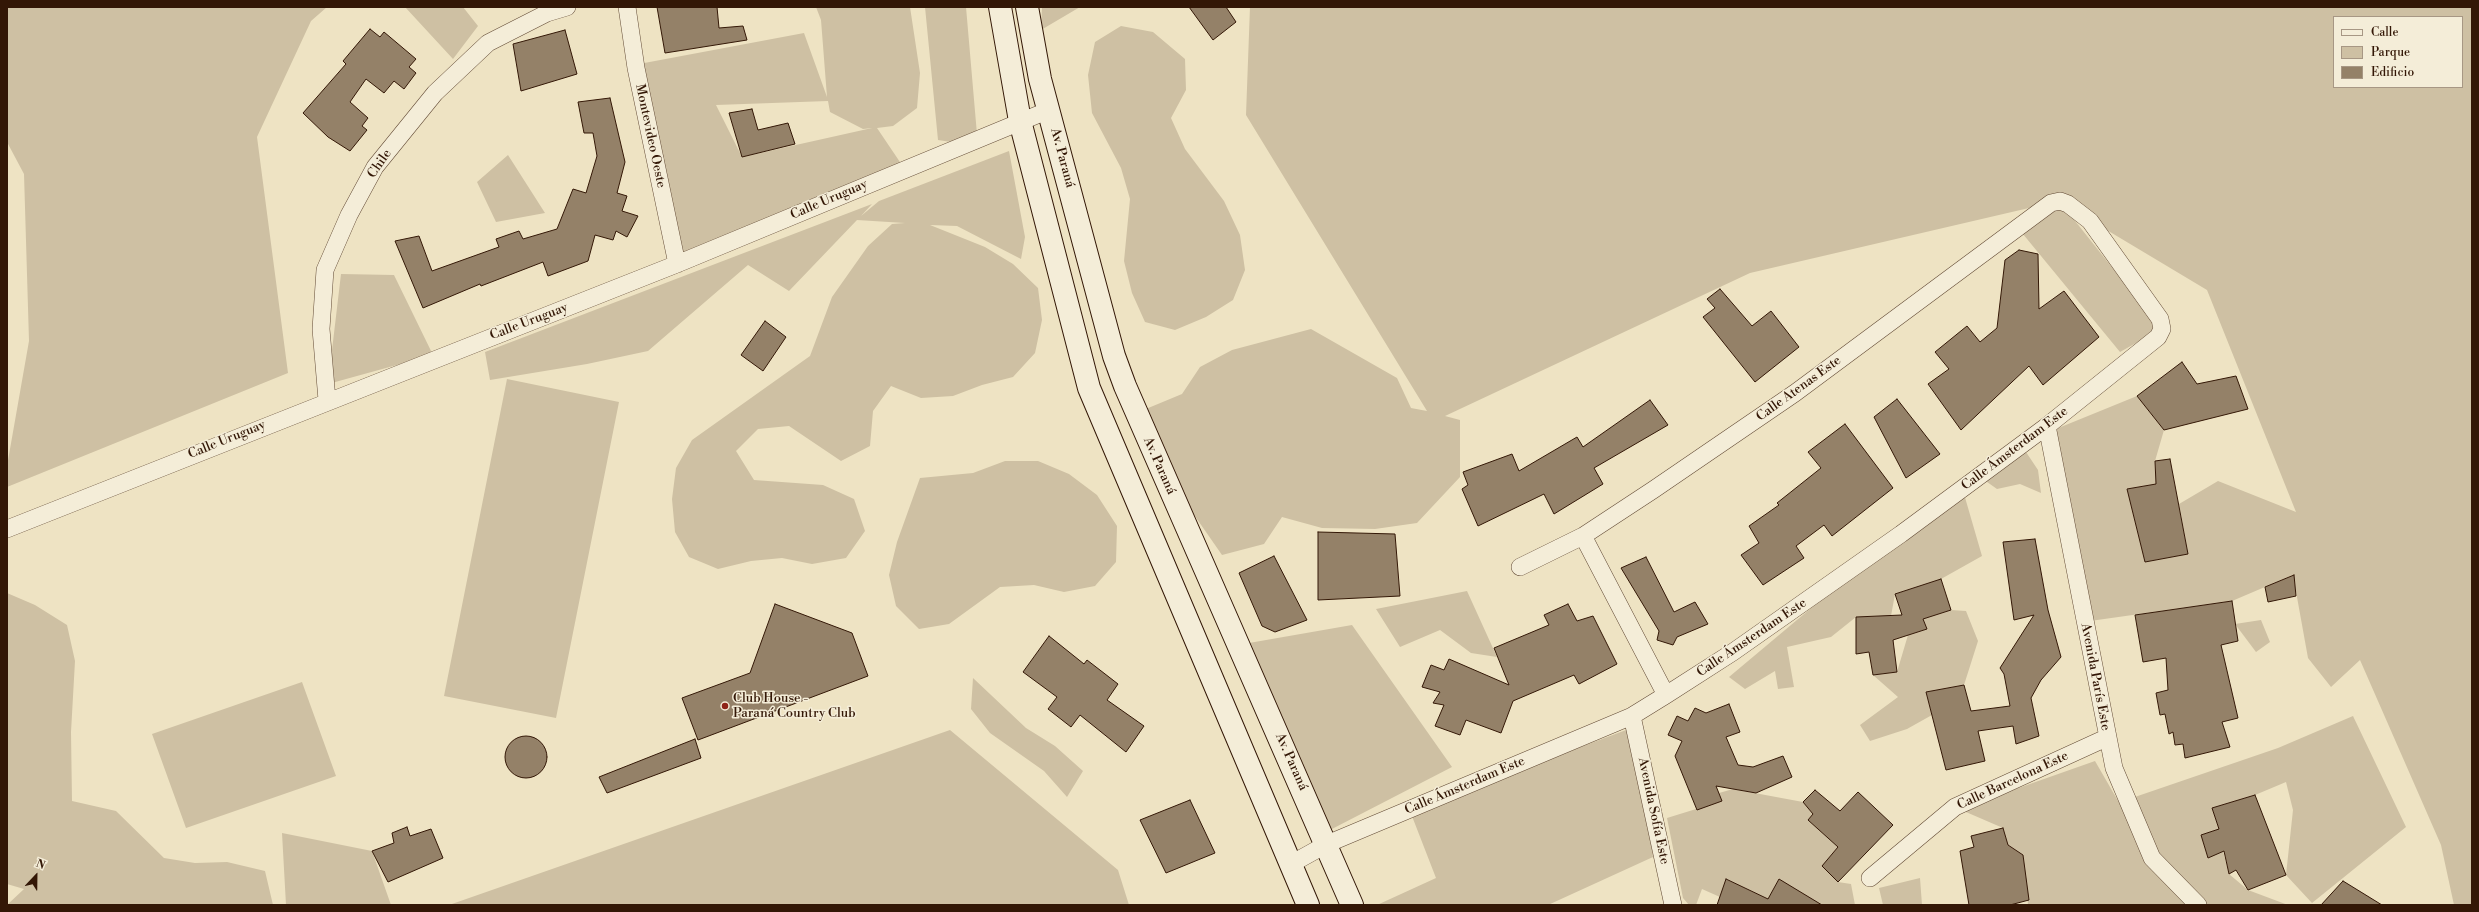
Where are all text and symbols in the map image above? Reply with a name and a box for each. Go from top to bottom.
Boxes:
legend [2333,16,2463,88]
text: Calle [2371,25,2398,40]
text: Parque [2371,45,2410,60]
text: Edificio [2371,65,2414,80]
street label: Montevideo Oeste [631,83,669,189]
street label: Av. Paraná [1047,126,1077,190]
street label: Chile [365,147,395,181]
street label: Calle Uruguay [788,177,870,223]
street label: Calle Uruguay [488,300,570,344]
street label: Calle Atenas Este [1754,353,1844,425]
street label: Calle Ámsterdam Este [1959,404,2071,494]
street label: Calle Uruguay [186,417,268,463]
street label: Av. Paraná [1139,435,1179,497]
street label: Calle Ámsterdam Este [1694,595,1810,681]
street label: Avenida París Este [2077,622,2113,732]
place label: Club House - Paraná Country Club [733,691,856,722]
marker: Club House - Paraná Country Club [720,701,730,711]
street label: Av. Paraná [1271,731,1311,793]
street label: Calle Barcelona Este [1955,748,2071,814]
street label: Calle Ámsterdam Este [1403,754,1527,818]
street label: Avenida Sofía Este [1634,756,1672,866]
north arrow [16,856,56,896]
text: N [34,857,47,873]

